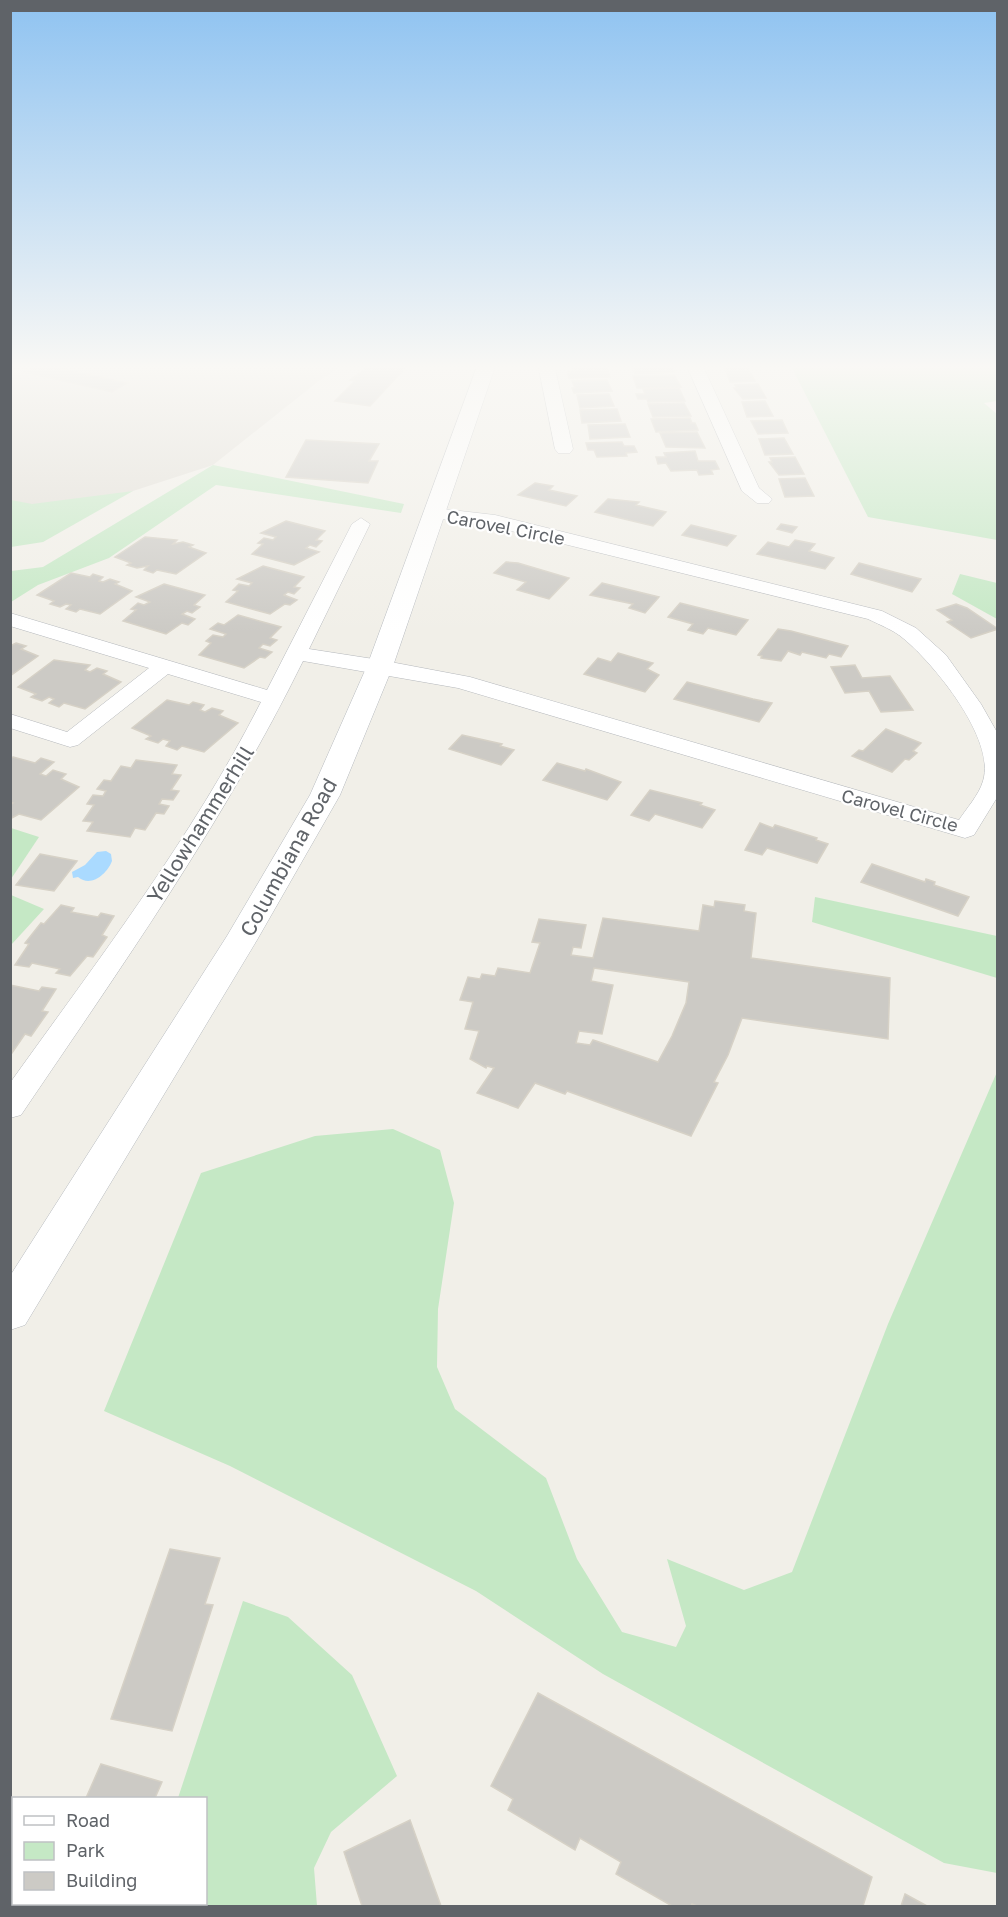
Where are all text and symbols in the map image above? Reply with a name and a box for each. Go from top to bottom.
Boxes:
street label: Carovel Circle [445,505,567,549]
street label: Yellowhammerhill [141,740,259,908]
street label: Columbiana Road [234,773,342,941]
street label: Carovel Circle [839,784,961,836]
legend [12,1797,207,1905]
text: Road [66,1809,110,1831]
text: Park [66,1839,105,1861]
text: Building [66,1869,137,1891]

